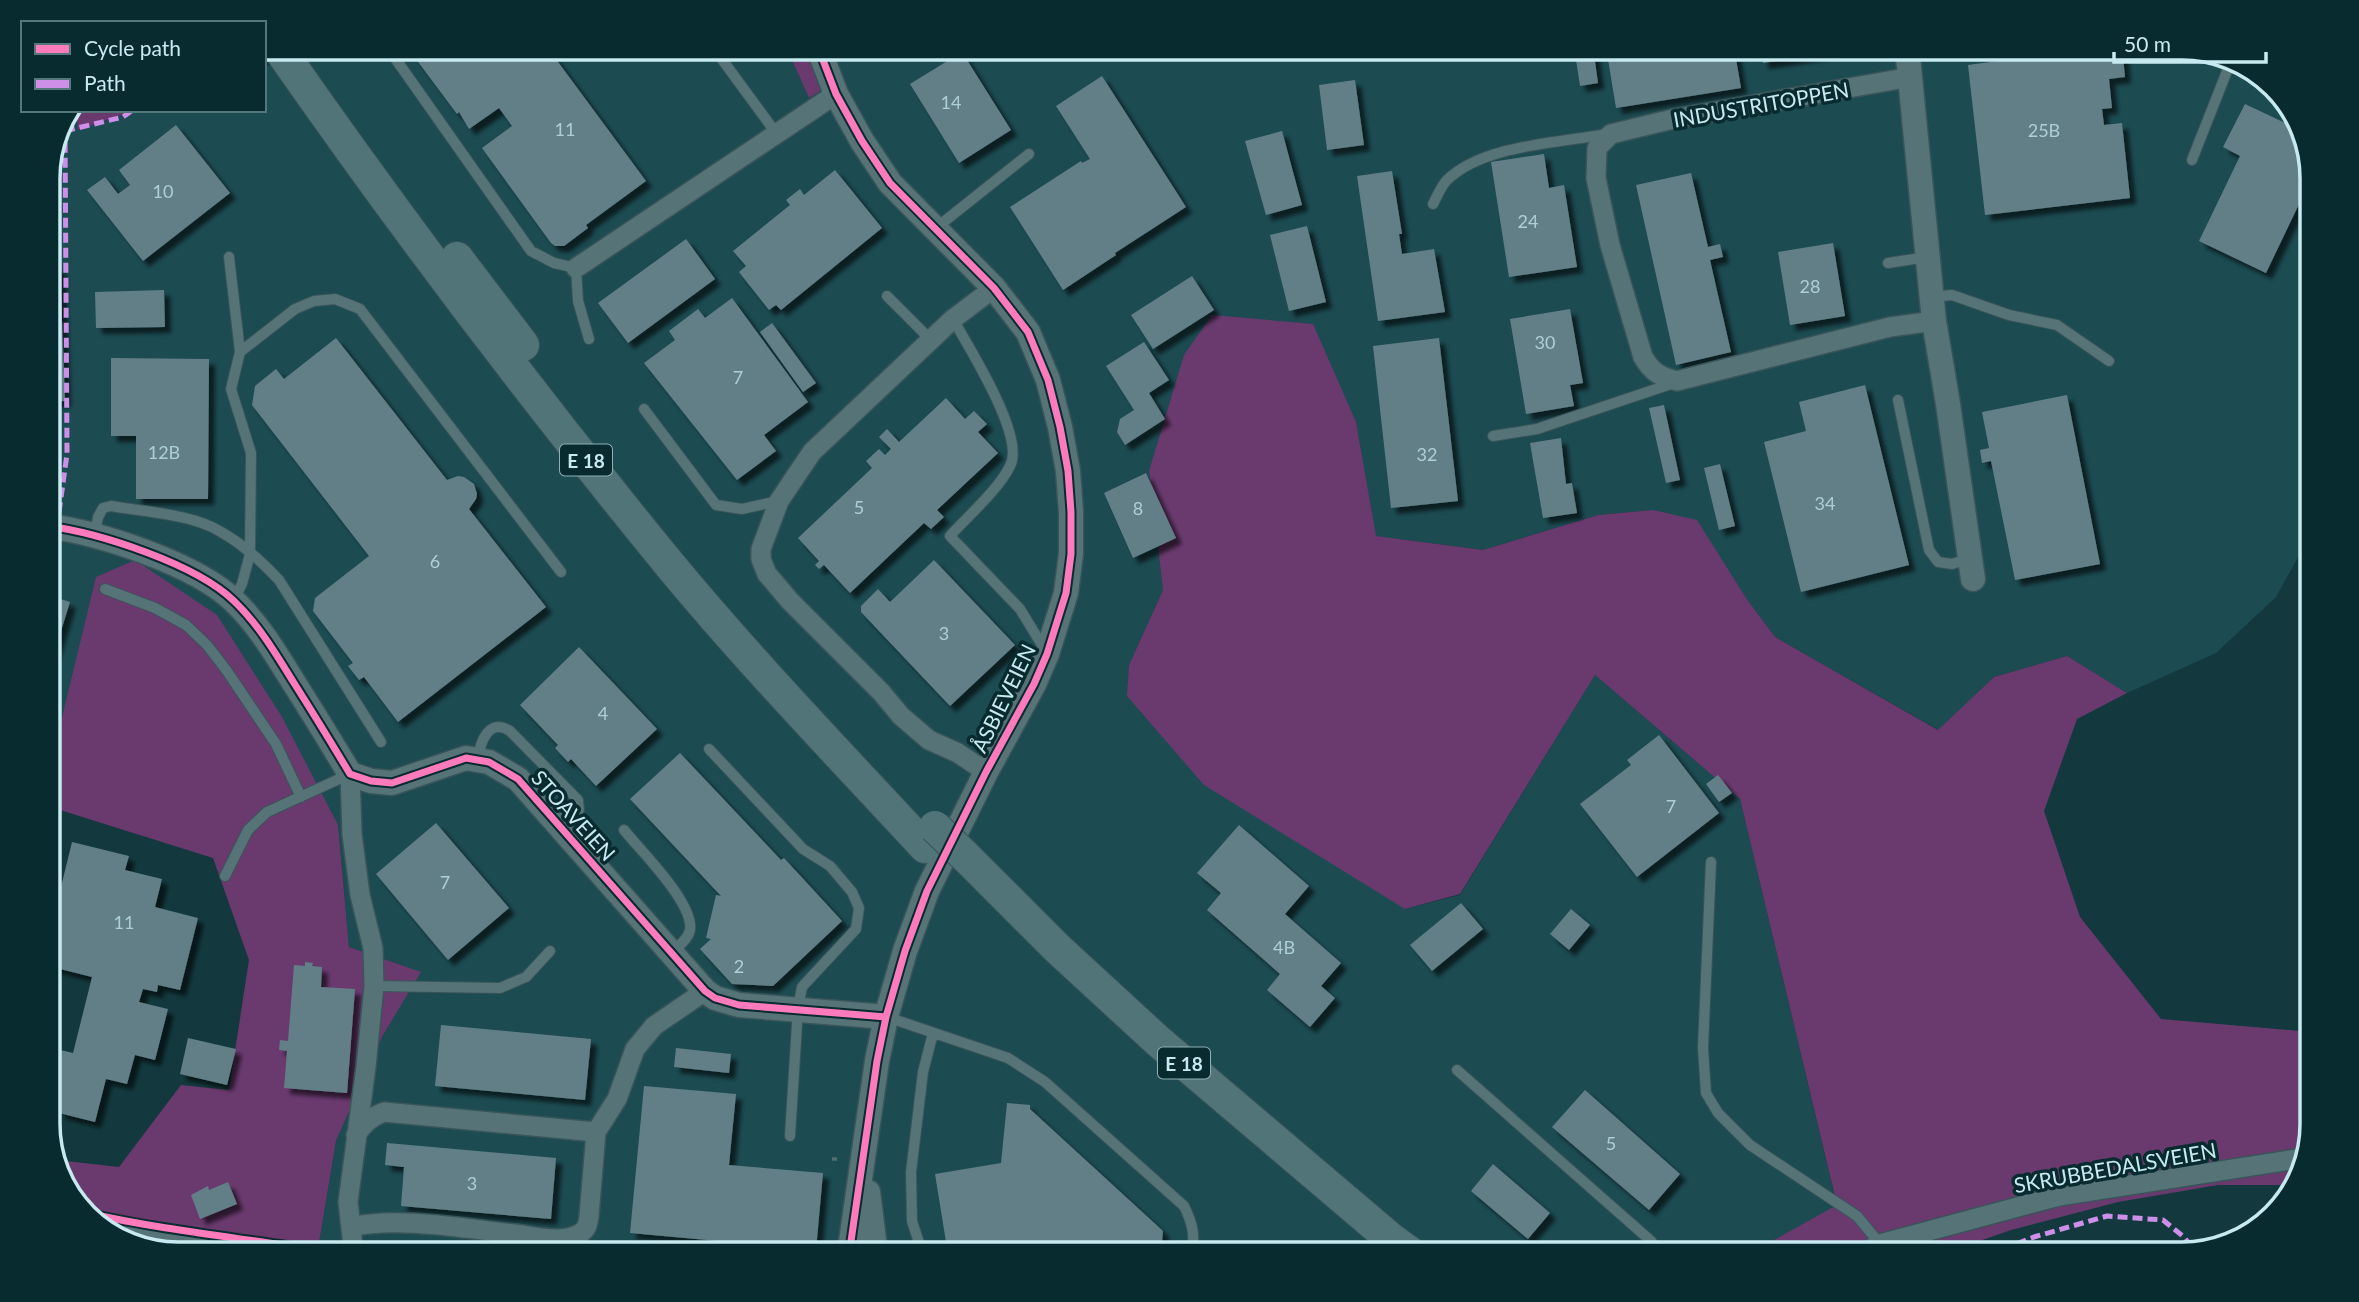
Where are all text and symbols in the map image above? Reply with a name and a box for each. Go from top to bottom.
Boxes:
legend [21,21,266,112]
scale bar [2114,21,2266,65]
text: 50 m [2124,31,2171,56]
text: Cycle path [84,35,181,60]
text: Path [84,70,126,95]
street label: INDUSTRITOPPEN [1671,76,1851,132]
house number: 14 [941,91,961,113]
house number: 11 [555,118,575,140]
house number: 25B [2028,119,2060,141]
house number: 10 [153,180,173,202]
house number: 24 [1518,210,1538,232]
house number: 28 [1800,275,1820,297]
house number: 30 [1535,331,1555,353]
house number: 7 [733,366,743,388]
house number: 12B [148,441,180,463]
house number: 32 [1417,443,1437,465]
road number: E 18 [560,444,612,475]
house number: 34 [1815,492,1835,514]
house number: 5 [854,496,864,518]
house number: 8 [1133,497,1143,519]
house number: 6 [430,550,440,572]
house number: 3 [939,622,949,644]
street label: ÅSBIEVEIEN [966,640,1040,756]
house number: 4 [598,702,608,724]
street label: STOAVEIEN [527,765,621,865]
house number: 7 [1666,795,1676,817]
house number: 7 [440,871,450,893]
house number: 11 [114,911,134,933]
house number: 4B [1273,936,1295,958]
house number: 2 [734,955,744,977]
road number: E 18 [1158,1048,1210,1078]
house number: 5 [1606,1132,1616,1154]
street label: SKRUBBEDALSVEIEN [2012,1137,2218,1197]
house number: 3 [467,1172,477,1194]

